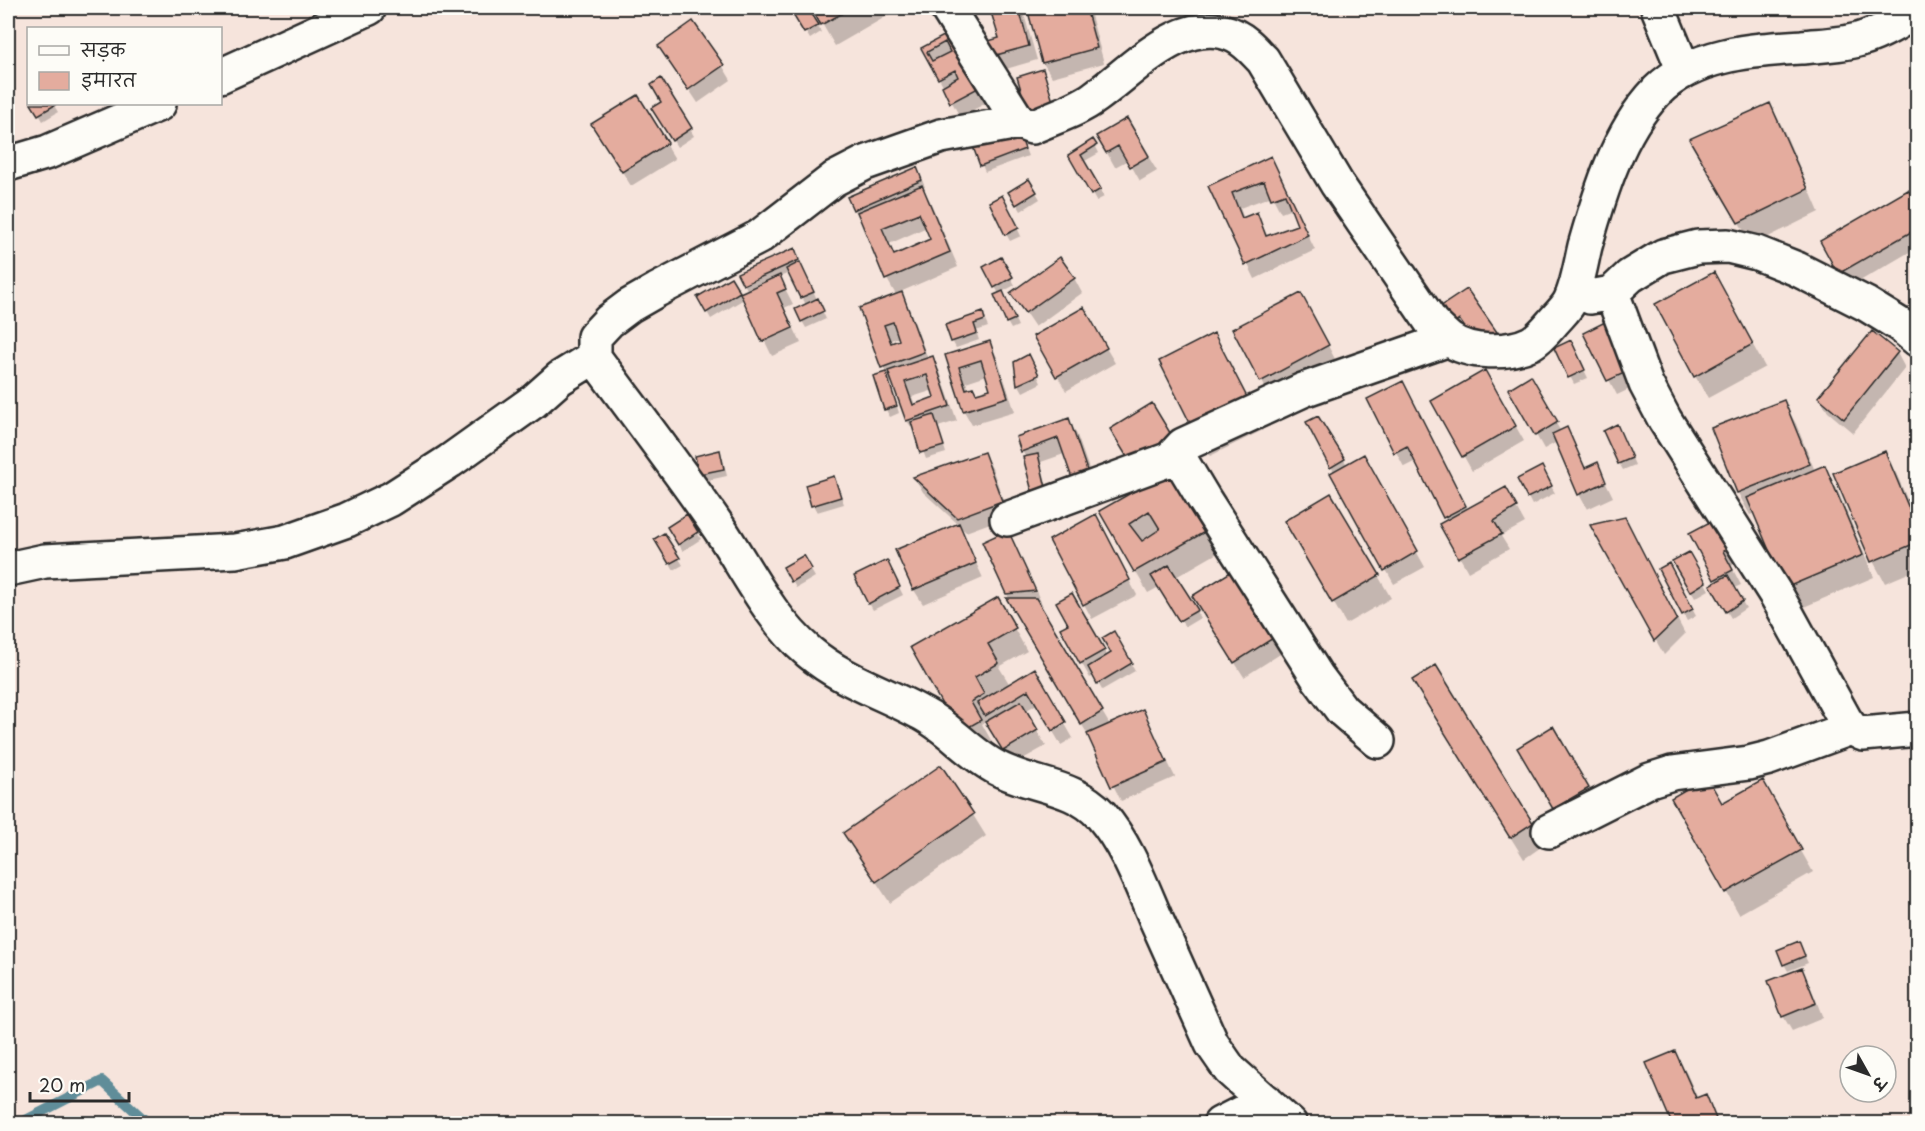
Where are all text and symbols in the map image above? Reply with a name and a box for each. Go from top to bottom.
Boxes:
legend [27,27,222,105]
text: सड़क [80,36,126,63]
text: इमारत [81,66,137,93]
north arrow [1838,1044,1898,1104]
scale bar [30,1065,129,1103]
text: 20 m [39,1071,85,1098]
text: उ [1867,1071,1894,1097]

